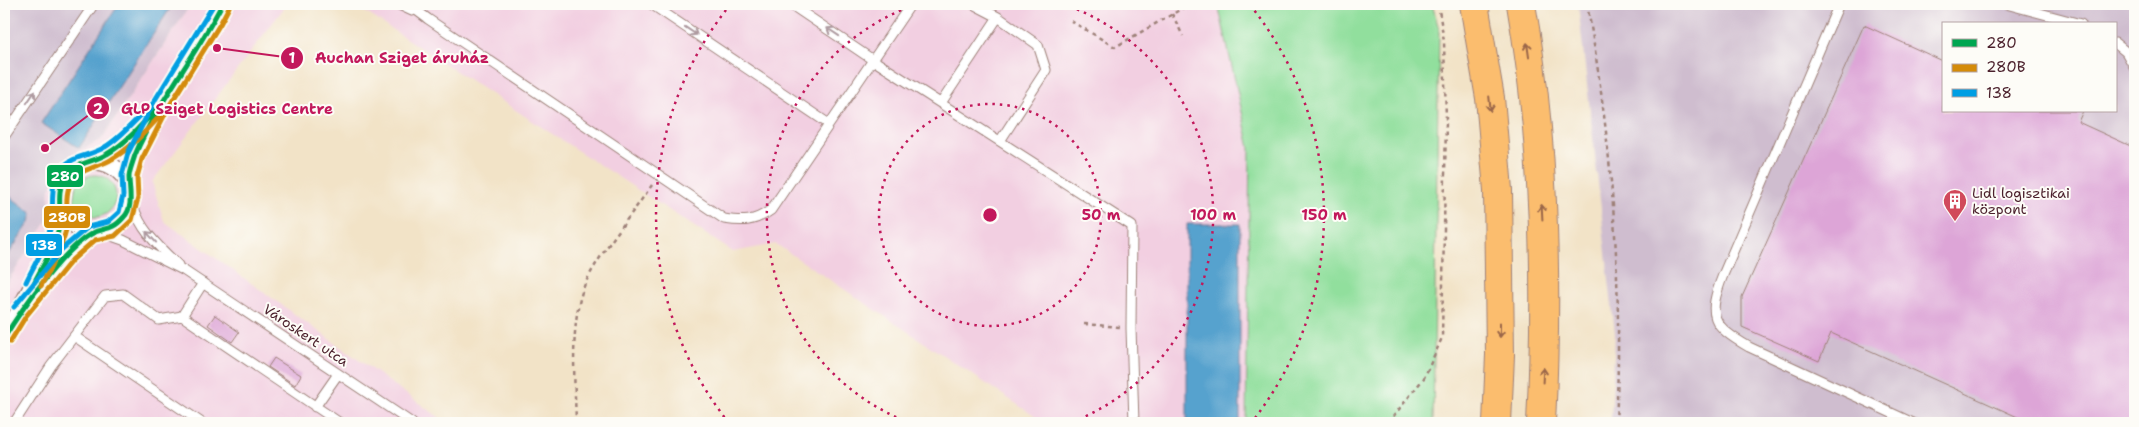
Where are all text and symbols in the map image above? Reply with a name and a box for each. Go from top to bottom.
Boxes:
legend [1942,22,2116,112]
one-way arrow [684,26,698,36]
one-way arrow [826,27,840,37]
text: 280 [1986,33,2017,53]
callout: Auchan Sziget áruház [280,43,499,73]
one-way arrow [1522,43,1532,59]
text: 1 [289,48,296,68]
text: Auchan Sziget áruház [315,48,489,68]
text: 280B [1986,57,2026,77]
text: 138 [1986,83,2012,103]
one-way arrow [26,90,36,104]
callout: GLP Sziget Logistics Centre [86,93,343,123]
one-way arrow [1485,95,1495,111]
text: 2 [93,99,104,119]
text: GLP Sziget Logistics Centre [121,99,333,119]
line badge: 280 [46,164,84,188]
text: 280 [50,167,80,185]
place label: Lidl logisztikai központ [1972,184,2070,218]
building icon: Lidl logisztikai központ [1942,188,1968,222]
one-way arrow [1538,204,1547,220]
line badge: 280B [43,205,91,229]
text: 50 m [1082,205,1121,225]
text: 100 m [1190,205,1236,225]
text: 150 m [1301,205,1347,225]
centre of rings [981,206,999,224]
text: 280B [48,208,86,226]
one-way arrow [145,231,157,244]
line badge: 138 [25,233,63,257]
text: 138 [31,236,57,254]
street label: Városkert utca [260,300,352,370]
one-way arrow [1495,322,1505,338]
one-way arrow [1539,367,1548,383]

